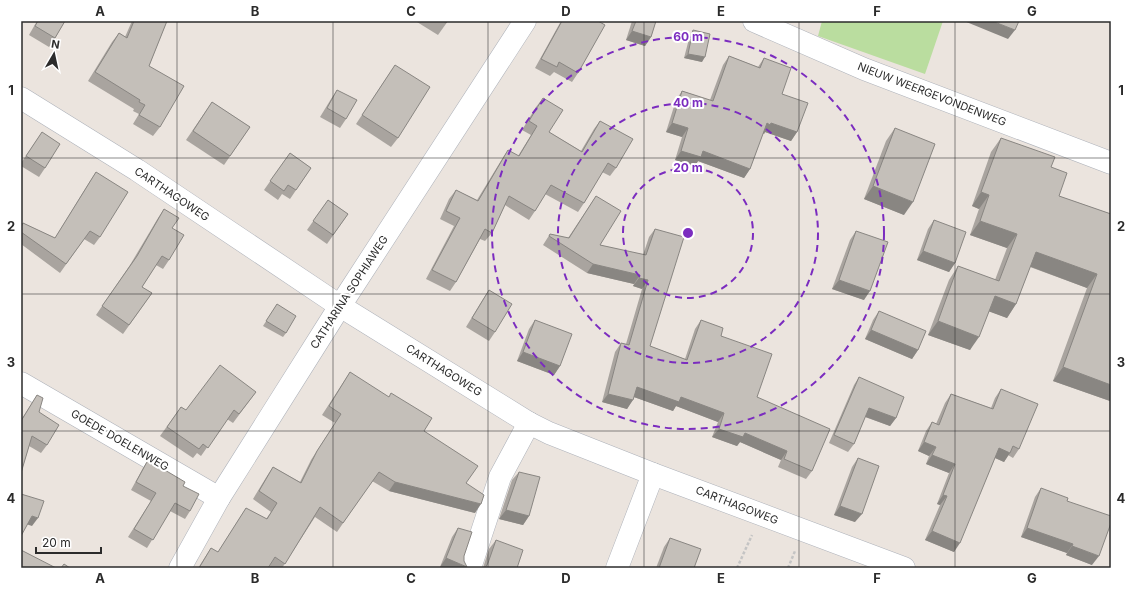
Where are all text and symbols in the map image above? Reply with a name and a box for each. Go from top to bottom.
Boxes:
text: A [95,3,105,19]
text: B [251,3,260,19]
text: C [406,3,416,19]
text: D [561,3,571,19]
text: E [717,3,725,19]
text: F [873,3,881,19]
text: G [1027,3,1037,19]
text: 60 m [673,29,703,44]
north arrow [34,34,74,74]
text: N [50,37,61,52]
street label: NIEUW WEERGEVONDENWEG [856,59,1008,129]
text: 1 [8,82,14,98]
text: 1 [1118,82,1124,98]
text: 40 m [673,95,703,110]
text: 20 m [673,160,703,175]
street label: CARTHAGOWEG [132,164,212,224]
text: 2 [7,218,15,234]
text: 2 [1117,218,1125,234]
centre of rings [681,226,695,240]
street label: CATHARINA SOPHIAWEG [307,233,391,351]
street label: CARTHAGOWEG [403,341,485,399]
text: 3 [7,354,15,370]
text: 3 [1117,354,1125,370]
street label: GOEDE DOELENWEG [69,406,171,474]
street label: CARTHAGOWEG [694,483,780,527]
text: 4 [7,490,16,506]
text: 4 [1117,490,1126,506]
scale bar [36,529,101,555]
text: 20 m [42,535,71,550]
text: A [95,570,105,586]
text: B [251,570,260,586]
text: C [406,570,416,586]
text: D [561,570,571,586]
text: E [717,570,725,586]
text: F [873,570,881,586]
text: G [1027,570,1037,586]

